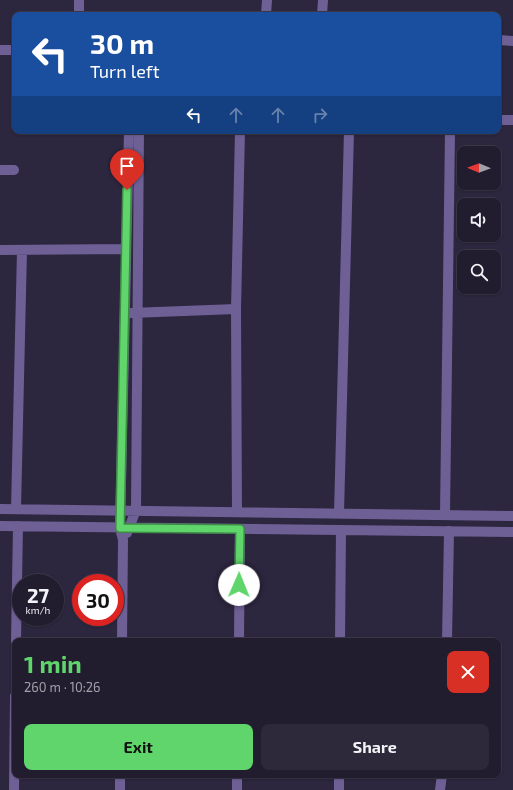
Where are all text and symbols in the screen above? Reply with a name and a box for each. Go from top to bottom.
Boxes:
text: 30 m [90,26,154,60]
icon: left [24,28,76,80]
text: Turn left [90,60,160,82]
icon: left [183,104,205,126]
icon: ahead [225,104,247,126]
icon: ahead [267,104,289,126]
icon: right [309,104,331,126]
north arrow [457,146,501,190]
map controls [457,146,501,294]
pin [110,149,144,190]
icon: arrive [116,155,138,177]
button: sound [457,198,501,242]
button: search [457,250,501,294]
position arrow [218,564,260,606]
speed limit sign: 30 [72,574,124,626]
text: 27 [27,583,49,607]
text: km/h [26,604,50,616]
text: 1 min [24,649,82,678]
button: close [447,651,489,693]
text: 260 m · 10:26 [24,679,101,695]
button: Exit [24,724,253,770]
button: Share [261,724,489,770]

